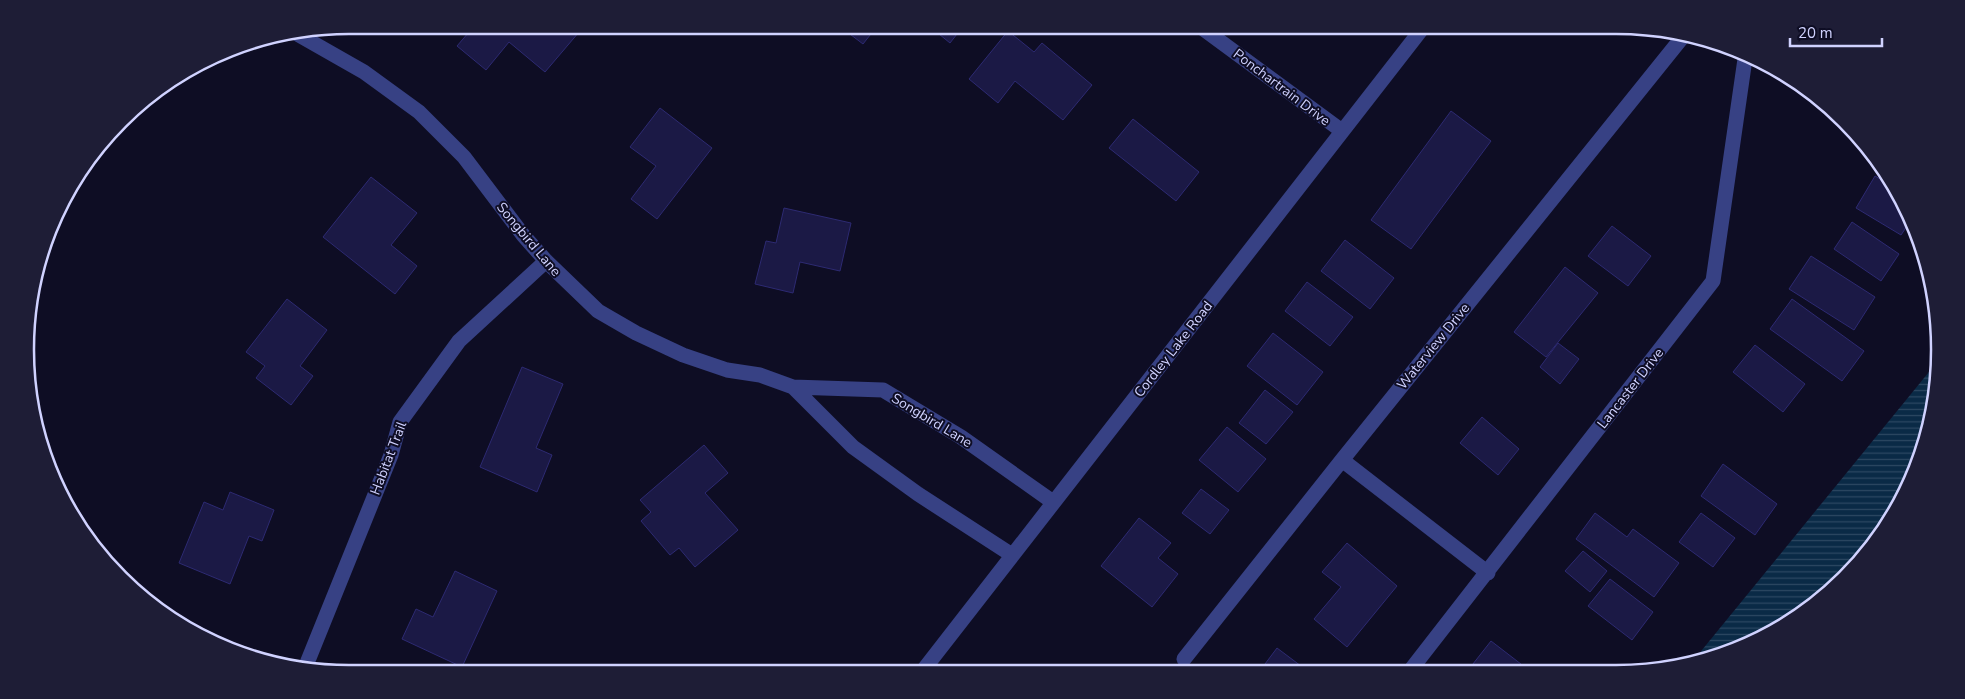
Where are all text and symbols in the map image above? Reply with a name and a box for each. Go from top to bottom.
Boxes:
scale bar [1790,15,1882,47]
text: 20 m [1798,23,1833,43]
street label: Ponchartrain Drive [1229,45,1334,130]
street label: Songbird Lane [492,198,565,280]
street label: Cordley Lake Road [1130,297,1217,401]
street label: Waterview Drive [1393,299,1474,394]
street label: Lancaster Drive [1593,344,1668,433]
street label: Songbird Lane [888,389,976,452]
street label: Habitat Trail [366,418,412,498]

